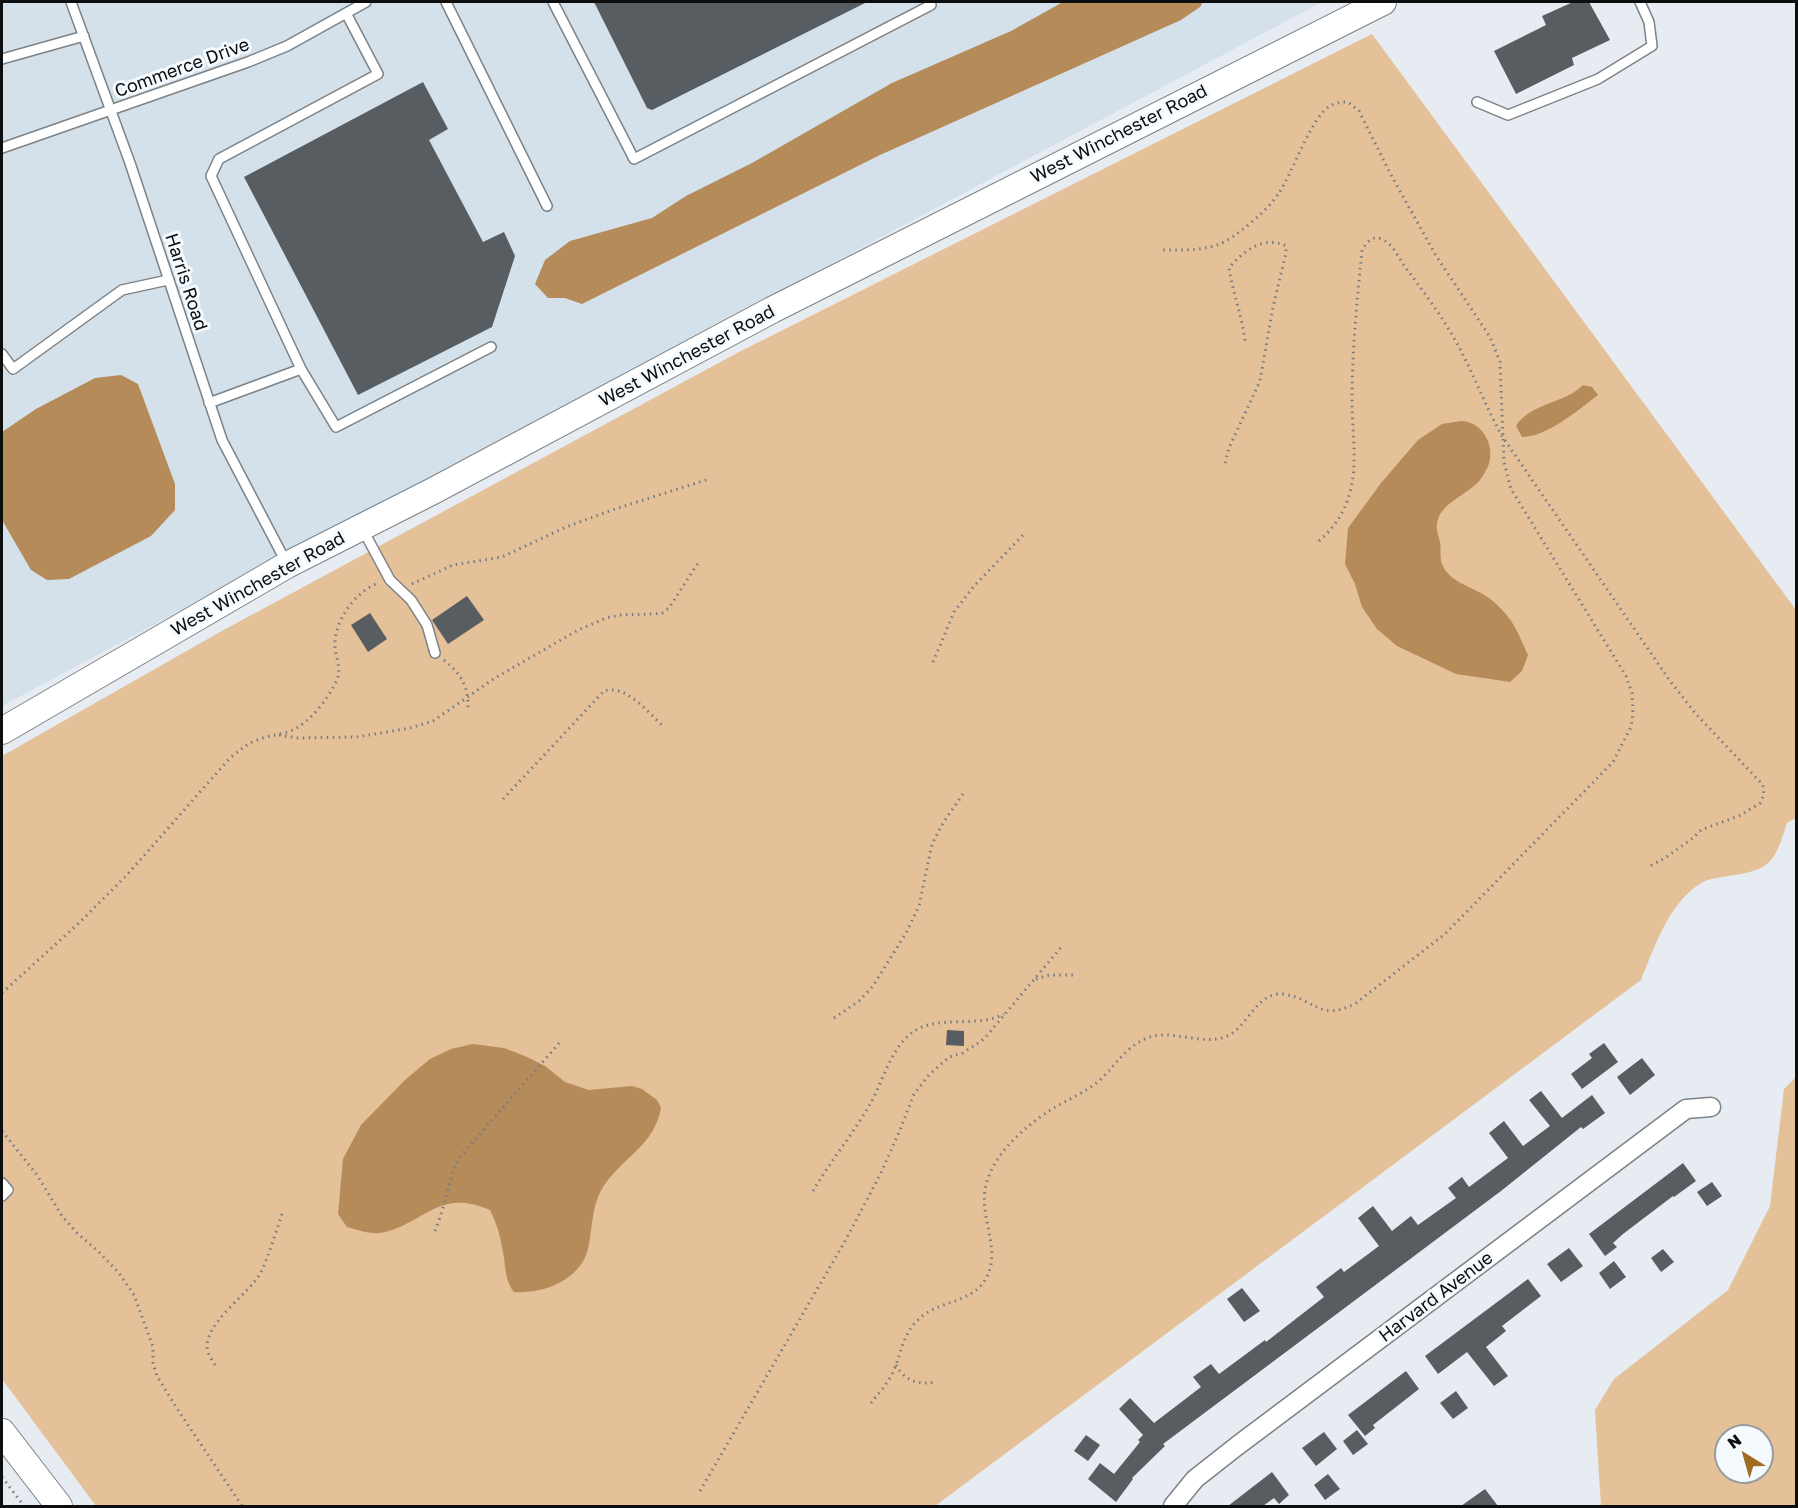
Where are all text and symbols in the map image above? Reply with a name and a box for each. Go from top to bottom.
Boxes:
street label: Commerce Drive [112,34,252,102]
street label: West Winchester Road [1027,80,1211,188]
street label: Harris Road [160,231,212,333]
street label: West Winchester Road [596,301,778,411]
street label: West Winchester Road [167,527,349,641]
street label: Harvard Avenue [1375,1247,1497,1347]
north arrow [1714,1424,1774,1484]
text: N [1723,1430,1745,1453]

